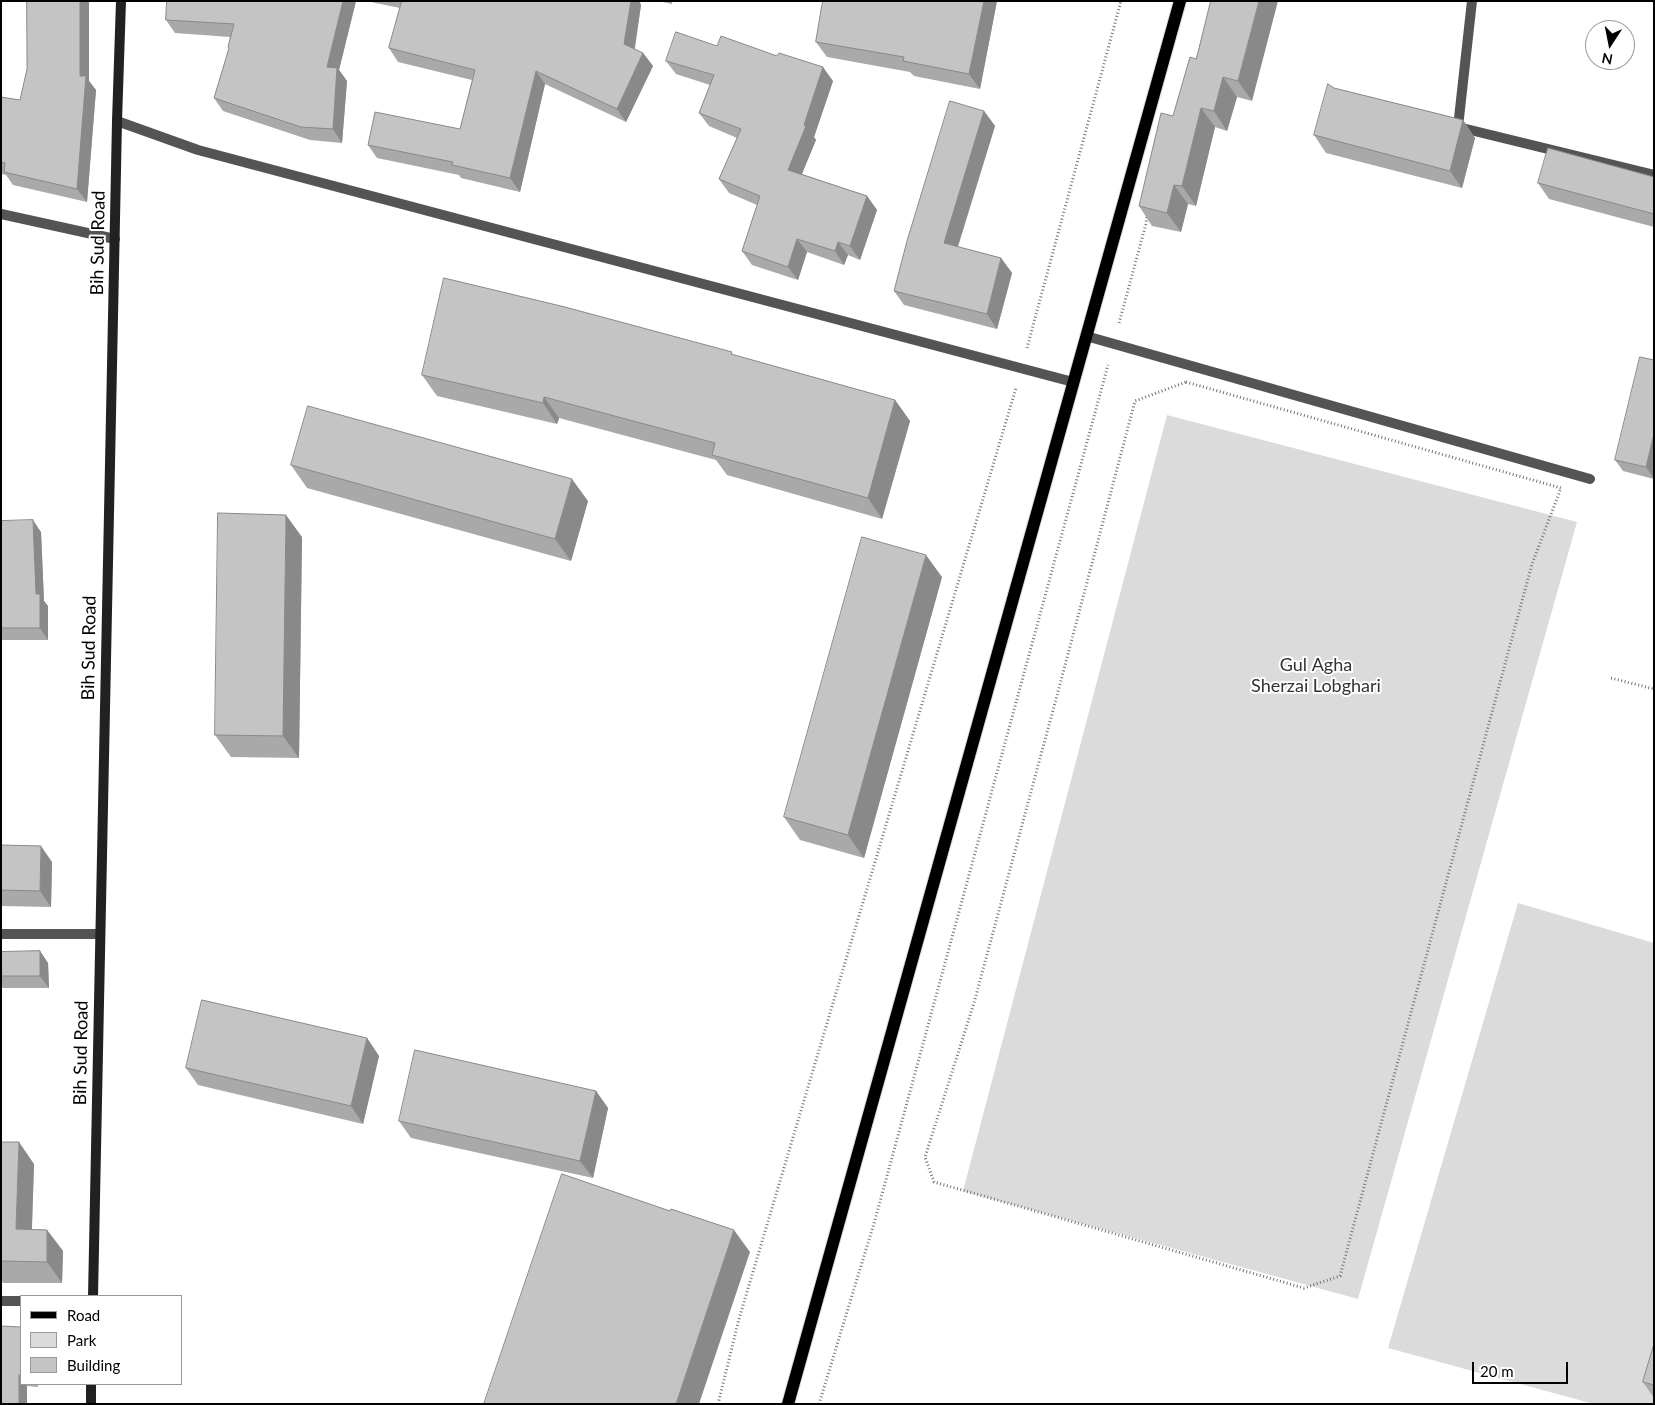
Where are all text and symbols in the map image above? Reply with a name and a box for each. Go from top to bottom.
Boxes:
north arrow [1585,20,1635,70]
text: N [1600,50,1614,69]
street label: Bih Sud Road [86,190,110,296]
street label: Bih Sud Road [77,595,101,701]
park label: Gul Agha Sherzai Lobghari [1251,654,1381,696]
street label: Bih Sud Road [69,1000,93,1106]
legend [20,1295,182,1385]
text: Road [67,1306,100,1324]
text: Park [67,1331,96,1349]
scale bar [1475,1352,1571,1384]
text: Building [67,1356,120,1374]
text: 20 m [1480,1362,1514,1380]

